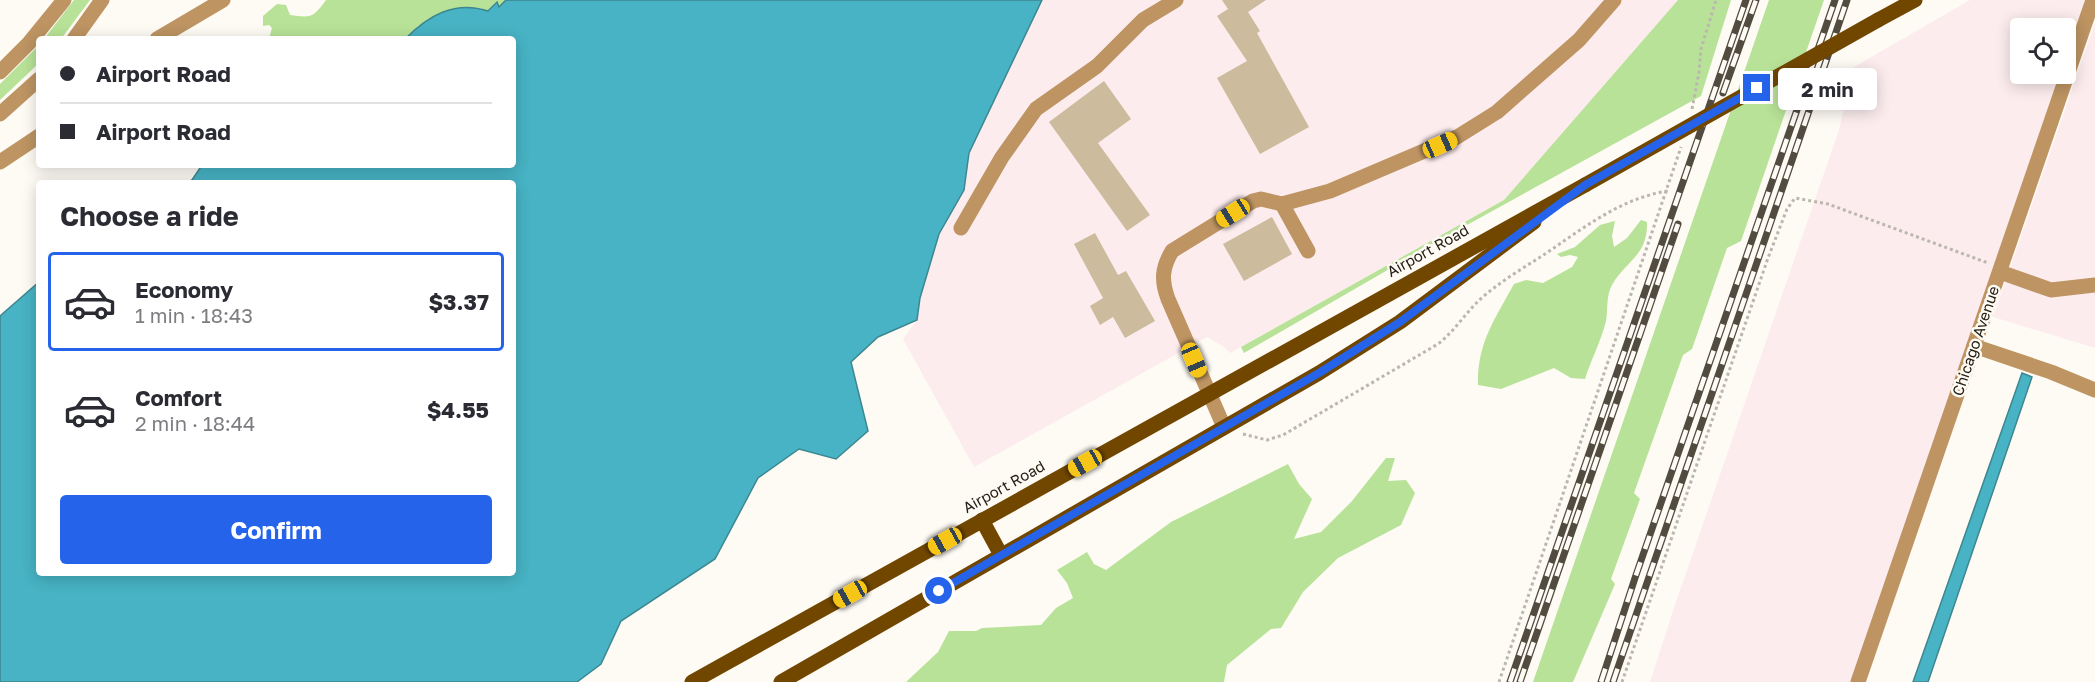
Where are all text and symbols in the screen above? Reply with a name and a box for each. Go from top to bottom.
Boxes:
map controls [2010,18,2076,84]
button: locate [2010,18,2076,84]
text: Airport Road [96,60,231,87]
callout: 2 min [1778,67,1877,109]
route end [1743,74,1770,101]
text: 2 min [1801,77,1854,101]
text: Airport Road [96,118,231,145]
car [1420,129,1460,161]
car [1213,196,1253,230]
text: Choose a ride [60,200,239,232]
street label: Airport Road [1383,220,1472,280]
icon: car [63,275,117,329]
text: Economy [135,276,233,303]
street label: Chicago Avenue [1948,283,2002,398]
text: $3.37 [428,288,489,315]
text: 1 min · 18:43 [135,303,253,327]
car [1179,340,1209,380]
icon: car [63,383,117,437]
text: Comfort [135,384,222,411]
text: $4.55 [427,396,489,423]
text: 2 min · 18:44 [135,411,255,435]
car [1065,446,1105,480]
street label: Airport Road [959,456,1048,516]
button: Confirm [60,495,492,564]
car [925,524,965,558]
car [830,577,870,611]
route start [925,577,952,604]

